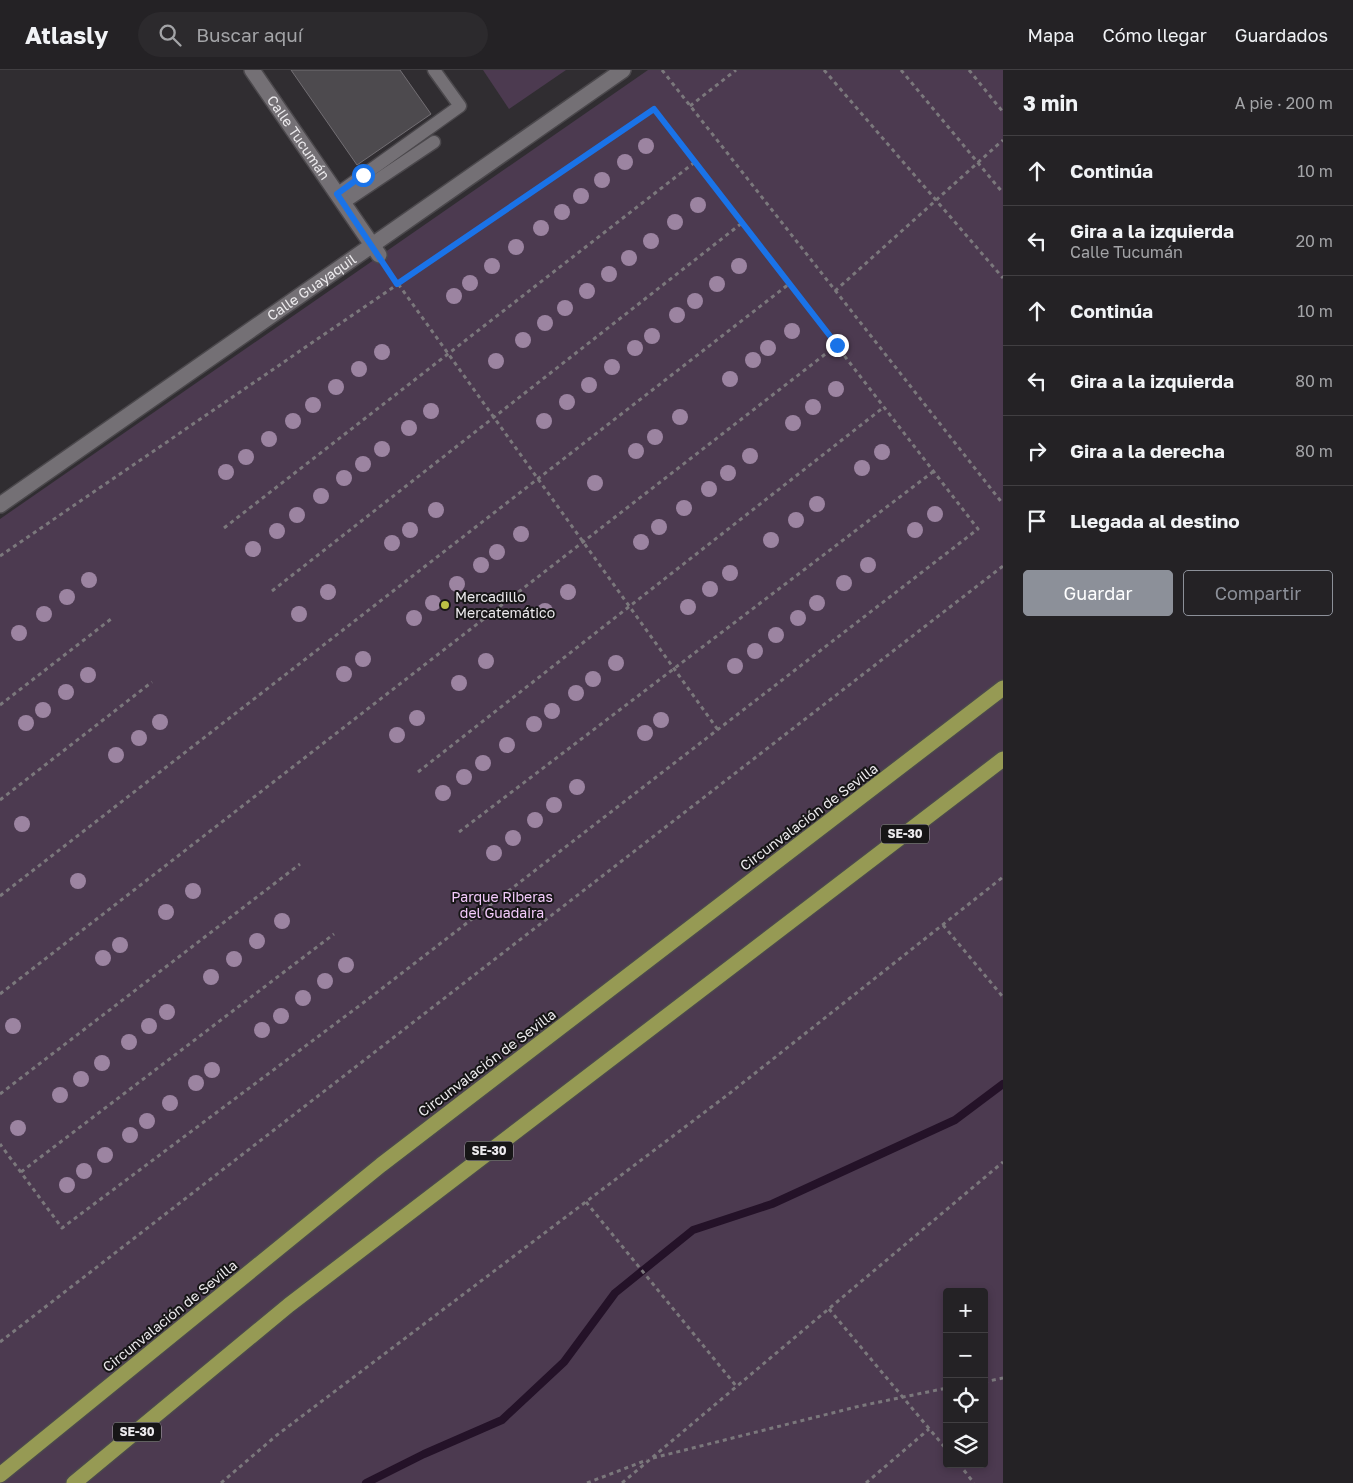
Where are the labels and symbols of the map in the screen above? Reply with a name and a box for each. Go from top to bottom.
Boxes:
street label: Calle Tucumán [264,92,334,183]
route start [352,164,375,187]
street label: Calle Guayaquil [264,250,359,324]
route end [826,334,849,357]
place label: Mercadillo Mercatemático [455,588,555,621]
marker: Mercadillo Mercatemático [439,599,451,611]
street label: Circunvalación de Sevilla [736,759,881,874]
road number: SE-30 [881,824,929,844]
park label: Parque Riberas del Guadaira [451,888,553,921]
street label: Circunvalación de Sevilla [414,1005,559,1120]
road number: SE-30 [465,1142,513,1160]
street label: Circunvalación de Sevilla [99,1256,240,1375]
road number: SE-30 [113,1422,161,1441]

